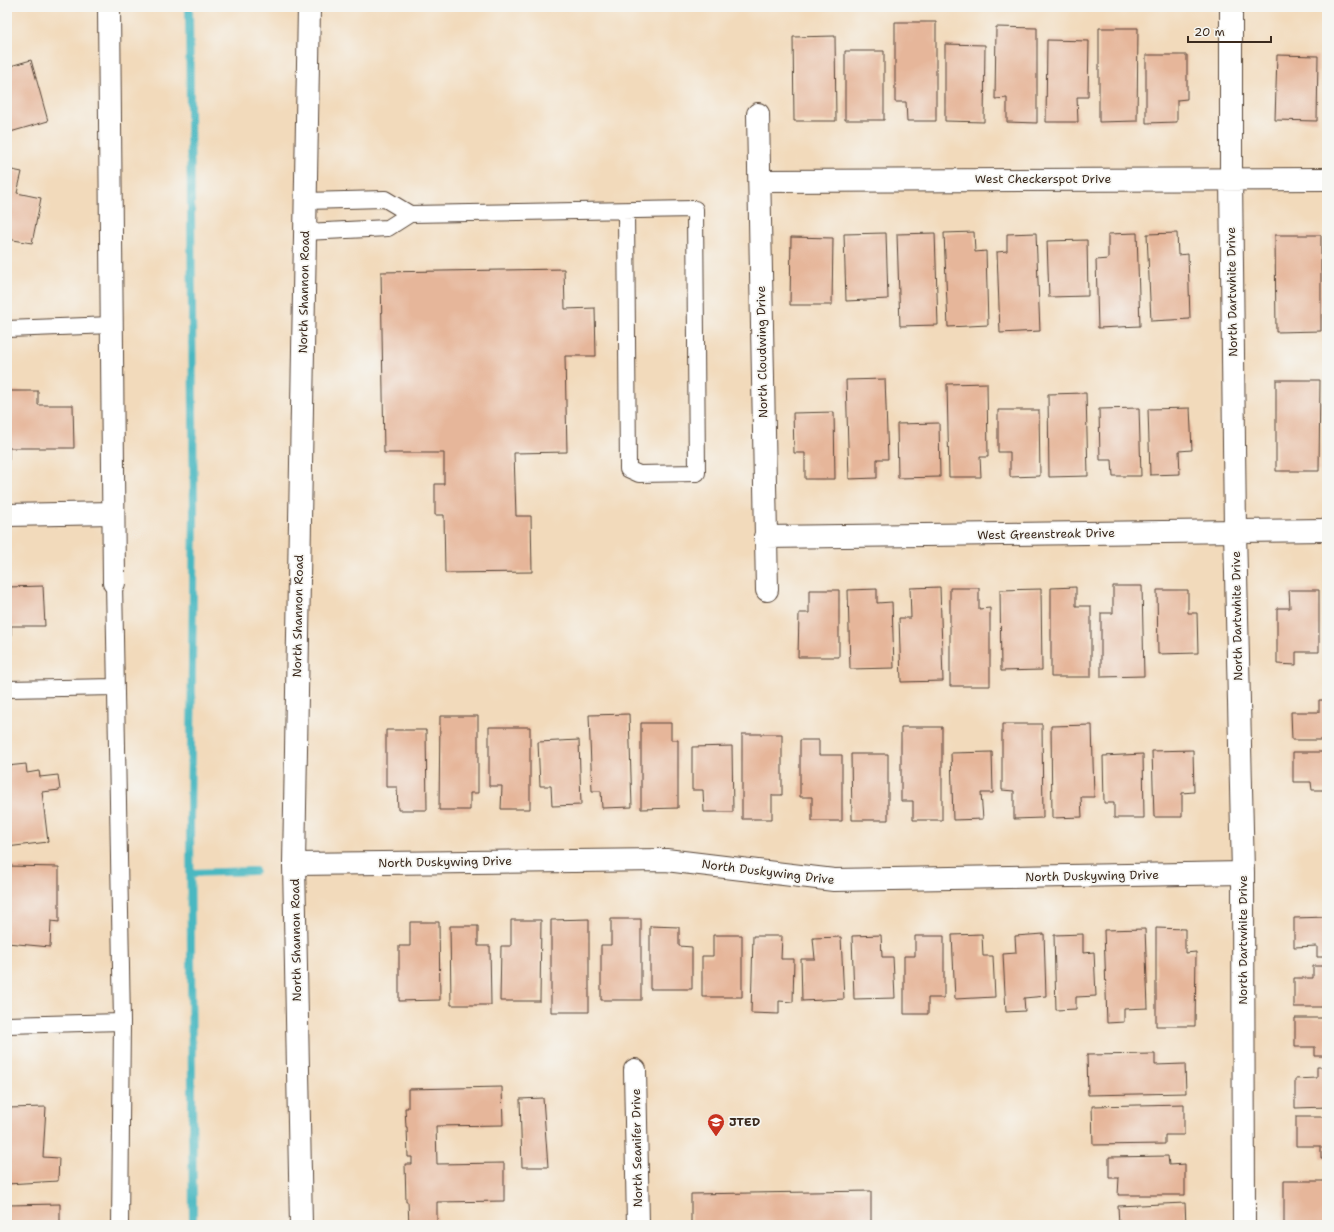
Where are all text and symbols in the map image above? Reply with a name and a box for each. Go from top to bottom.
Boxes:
scale bar [1188,18,1271,44]
text: 20 m [1194,24,1225,40]
street label: West Checkerspot Drive [975,171,1111,187]
street label: North Dartwhite Drive [1223,227,1241,357]
street label: North Shannon Road [295,230,313,354]
street label: North Cloudwing Drive [753,286,771,418]
street label: West Greenstreak Drive [977,525,1115,543]
street label: North Dartwhite Drive [1228,551,1246,681]
street label: North Shannon Road [289,554,307,678]
street label: North Duskywing Drive [378,853,512,871]
street label: North Duskywing Drive [701,856,836,888]
street label: North Duskywing Drive [1025,867,1159,885]
street label: North Dartwhite Drive [1235,875,1251,1005]
street label: North Shannon Road [287,878,305,1002]
street label: North Seanifer Drive [628,1088,646,1208]
school or university icon: JTED [706,1112,726,1137]
place label: JTED [729,1114,760,1130]

